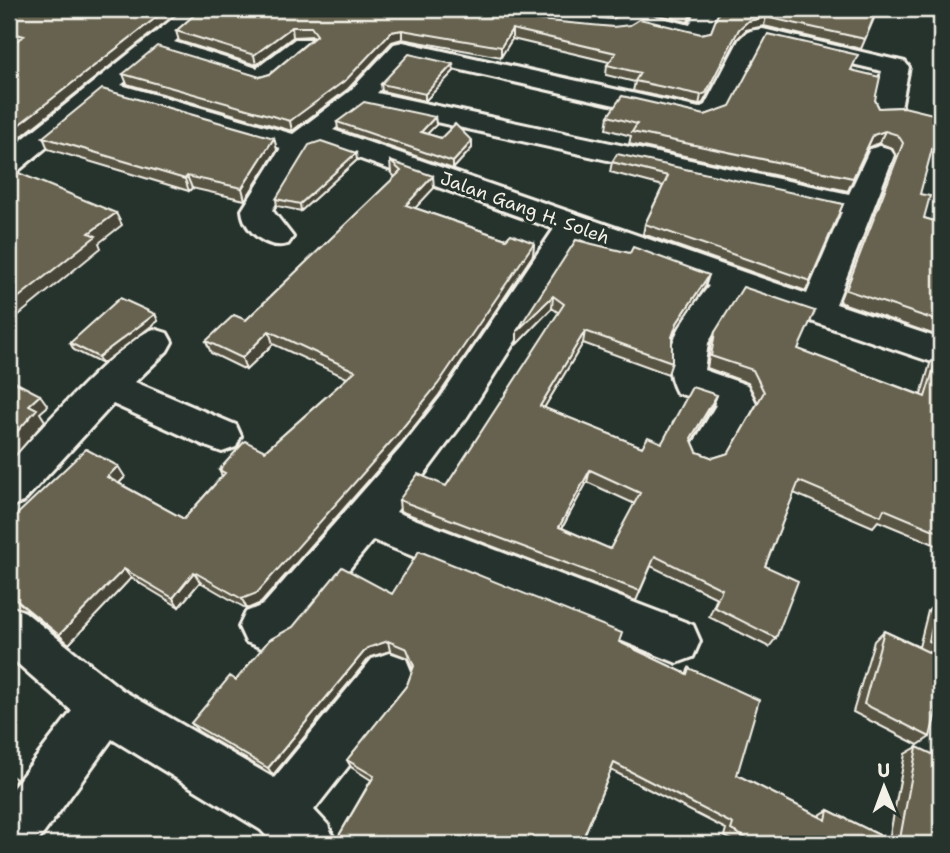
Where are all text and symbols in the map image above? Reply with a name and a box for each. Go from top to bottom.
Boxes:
street label: Jalan Gang H. Soleh [437,166,613,250]
north arrow [848,752,918,822]
text: U [877,758,890,783]

